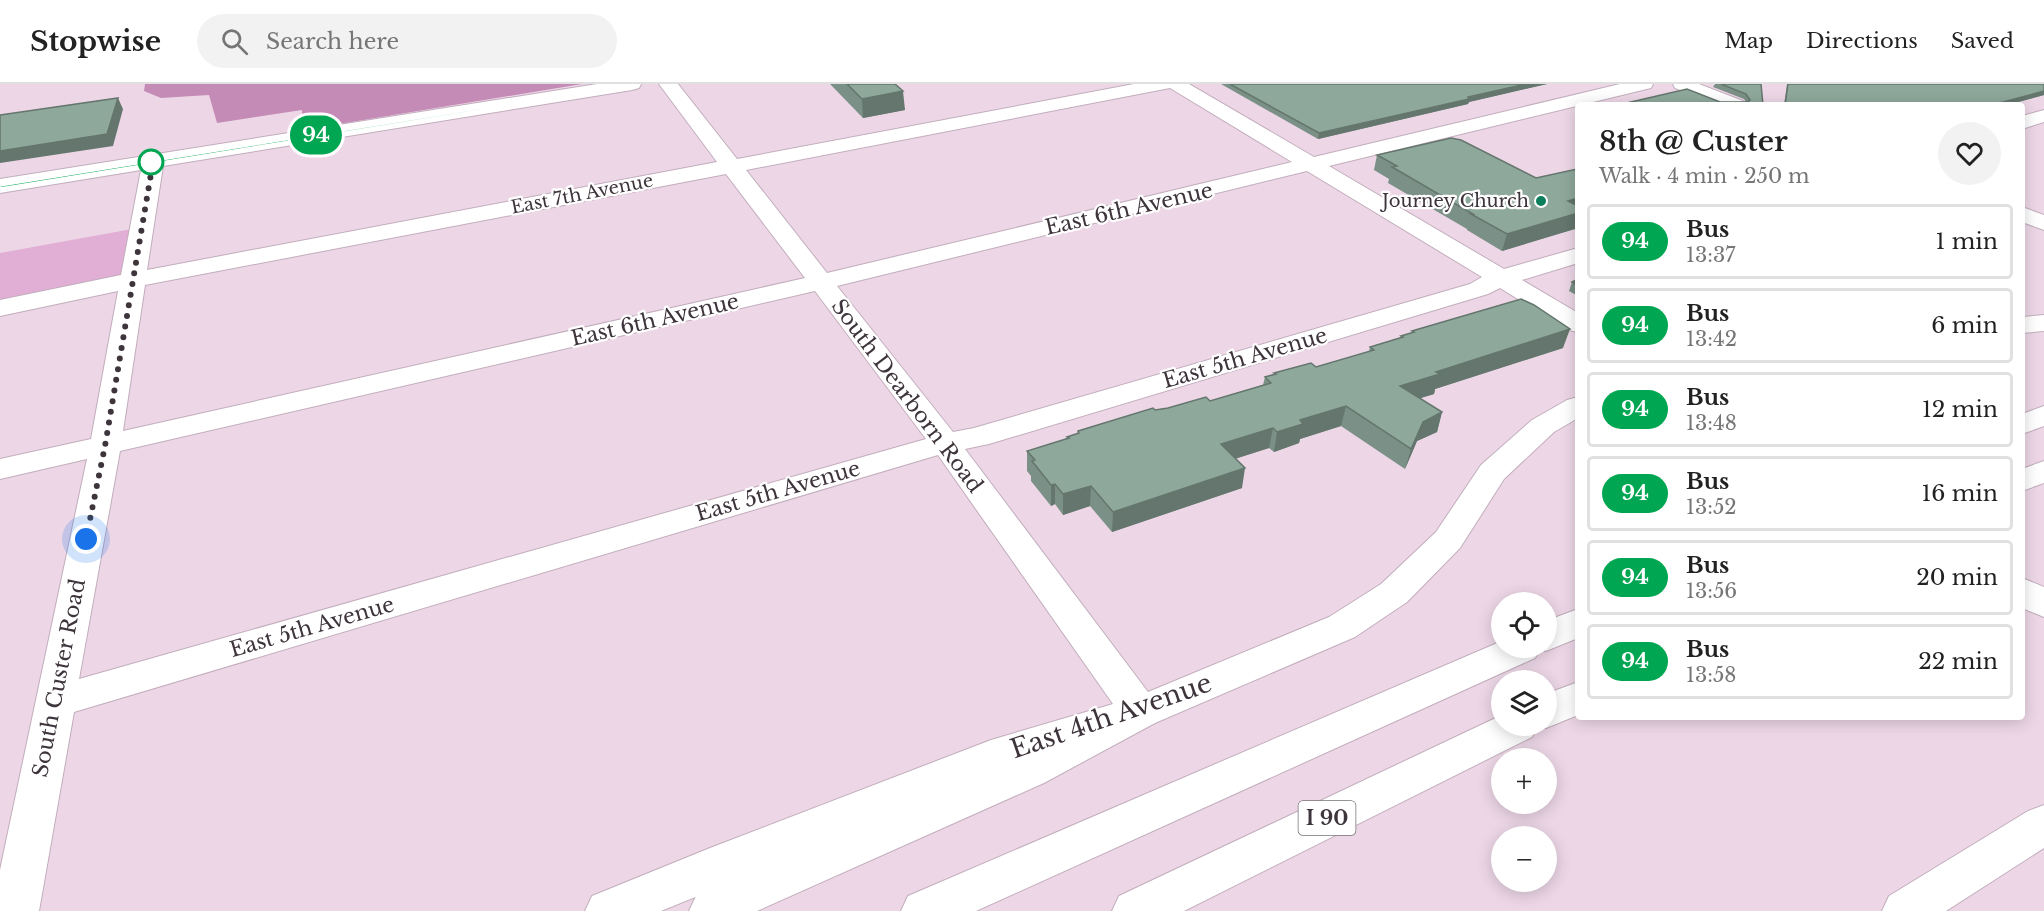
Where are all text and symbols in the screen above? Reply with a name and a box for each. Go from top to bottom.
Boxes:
search box [197,14,617,68]
text: Stopwise [30,24,161,59]
icon: search [218,25,251,58]
text: Search here [266,28,399,55]
text: Map [1724,28,1773,54]
text: Directions [1806,28,1918,54]
text: Saved [1951,28,2014,54]
line badge: 94 [289,116,343,154]
text: 94 [302,122,330,148]
button: heart [1938,122,2001,185]
text: 8th @ Custer [1599,124,1788,159]
unlabelled marker [138,149,164,175]
text: Walk · 4 min · 250 m [1599,164,1809,188]
street label: East 7th Avenue [509,169,655,219]
street label: East 6th Avenue [1043,177,1215,241]
place label: Journey Church [1380,190,1529,212]
marker: Journey Church [1534,194,1548,208]
text: Bus [1686,216,1729,243]
text: 94 [1621,228,1649,254]
text: 1 min [1936,228,1998,255]
text: 13:37 [1686,243,1735,267]
street label: East 6th Avenue [569,288,741,352]
street label: South Dearborn Road [826,294,988,498]
text: Bus [1686,300,1729,327]
text: 94 [1621,312,1649,338]
text: 6 min [1931,312,1998,339]
street label: East 5th Avenue [1160,322,1330,394]
text: 13:42 [1686,327,1737,351]
text: Bus [1686,384,1729,411]
text: 94 [1621,396,1649,422]
text: 12 min [1922,396,1998,423]
text: 13:48 [1686,411,1737,435]
street label: East 5th Avenue [693,455,863,527]
text: Bus [1686,468,1729,495]
text: 94 [1621,480,1649,506]
text: 16 min [1921,480,1998,507]
text: 13:52 [1686,495,1737,519]
your location [71,524,101,554]
text: Bus [1686,552,1729,579]
text: 94 [1621,564,1649,590]
text: 20 min [1916,564,1998,591]
street label: South Custer Road [27,577,91,779]
text: 13:56 [1686,579,1737,603]
street label: East 5th Avenue [227,591,397,663]
map controls [1491,592,1557,892]
button: locate [1491,592,1557,658]
text: Bus [1686,636,1729,663]
text: 94 [1621,648,1649,674]
text: 22 min [1918,648,1998,675]
text: 13:58 [1686,663,1736,687]
street label: East 4th Avenue [1006,667,1216,765]
button: layers [1491,670,1557,736]
button: + [1491,748,1557,814]
road number: I 90 [1298,801,1356,835]
button: − [1491,826,1557,892]

